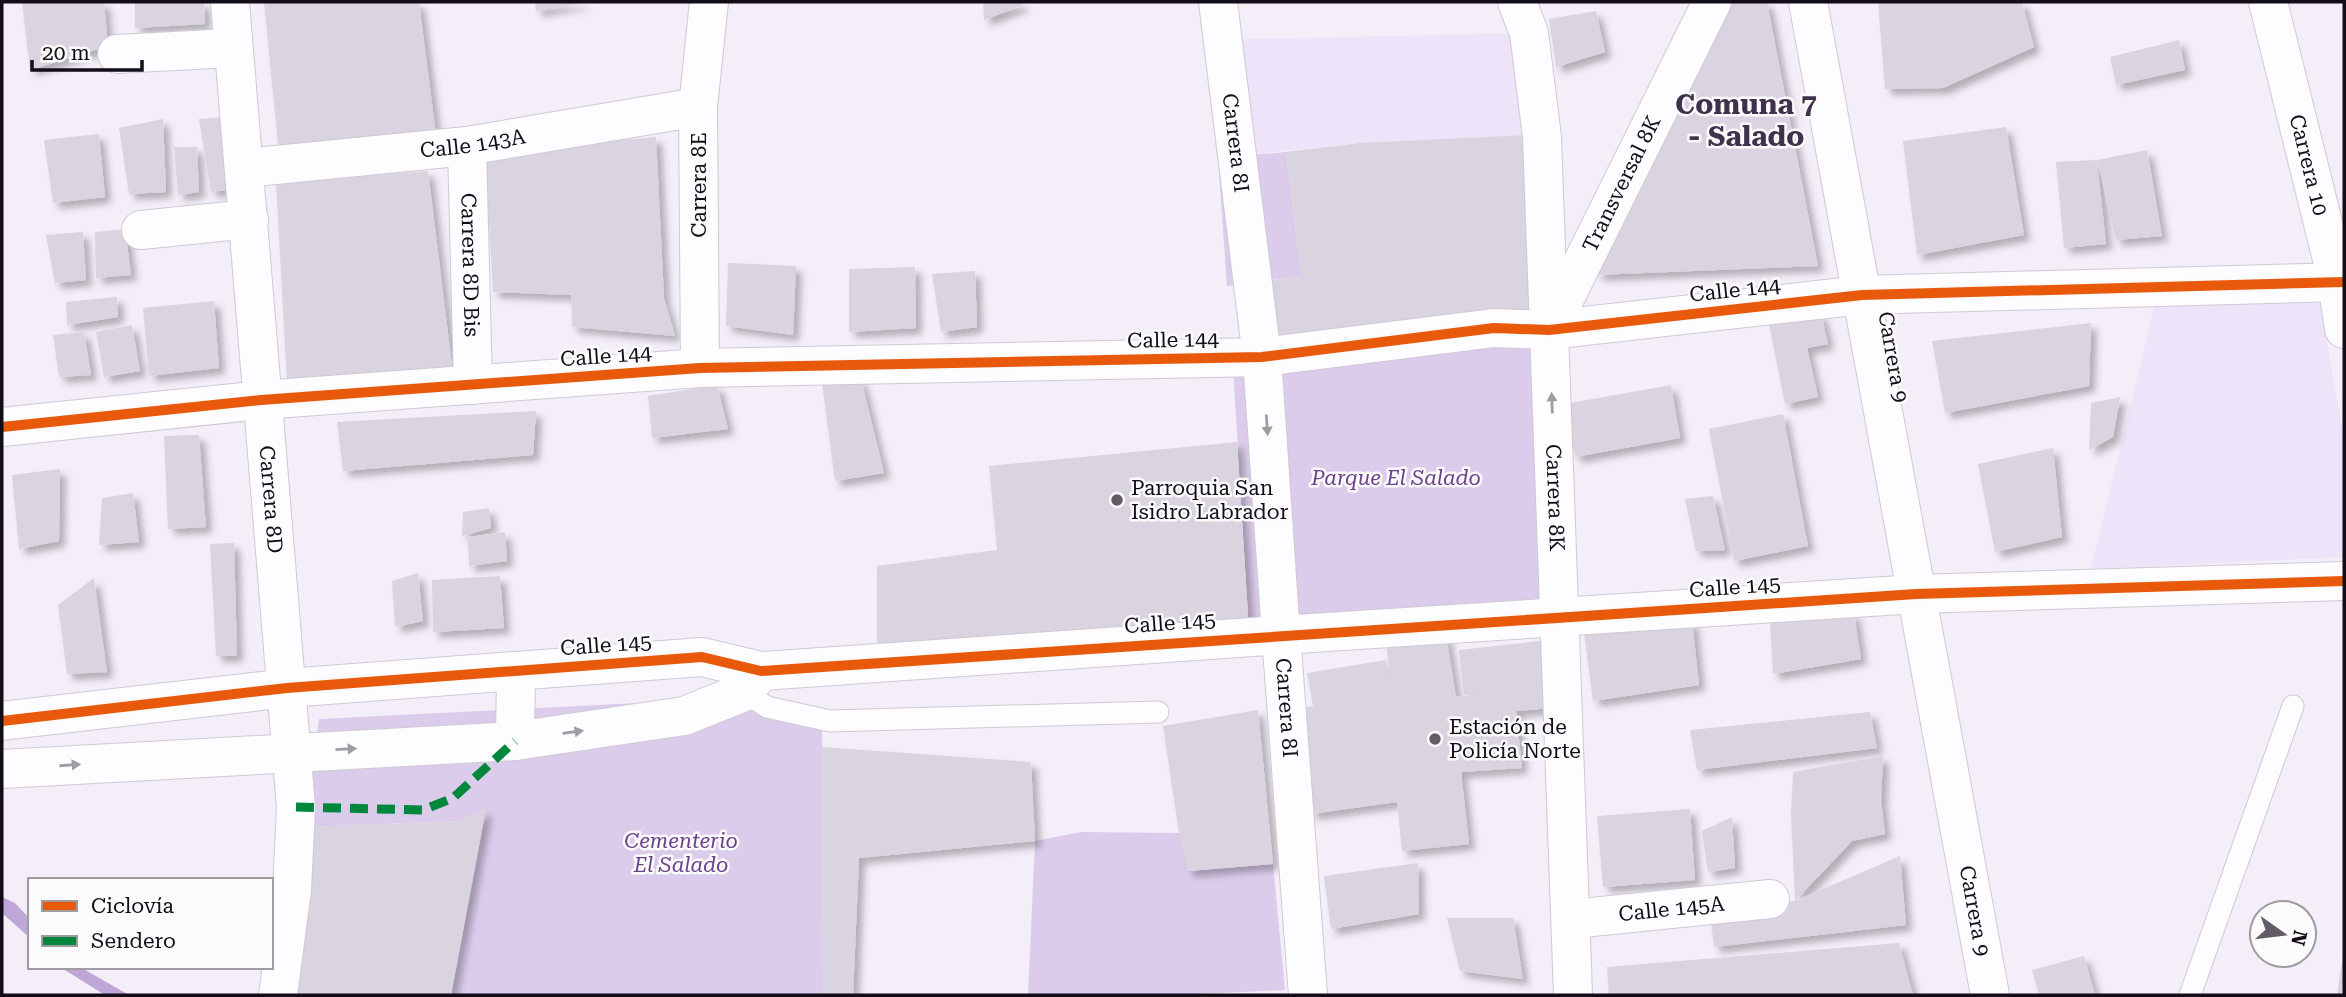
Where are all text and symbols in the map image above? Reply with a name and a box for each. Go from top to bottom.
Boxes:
scale bar [32,28,142,72]
text: 20 m [42,41,90,65]
district label: Comuna 7 - Salado [1675,88,1817,153]
street label: Carrera 8I [1217,92,1254,194]
street label: Transversal 8K [1578,112,1666,256]
street label: Carrera 10 [2284,112,2333,218]
street label: Calle 143A [419,124,528,163]
street label: Carrera 8E [687,132,711,238]
street label: Carrera 8D Bis [456,192,484,337]
street label: Calle 144 [1688,273,1782,307]
street label: Carrera 9 [1873,310,1913,404]
street label: Calle 144 [1127,327,1219,353]
street label: Calle 144 [560,341,653,371]
one-way arrow [1546,392,1557,414]
one-way arrow [1262,414,1273,436]
street label: Carrera 8D [254,444,287,554]
street label: Carrera 8K [1541,444,1569,552]
park label: Parque El Salado [1310,466,1481,490]
place label: Parroquia San Isidro Labrador [1131,476,1289,524]
marker: Parroquia San Isidro Labrador [1109,492,1125,508]
street label: Calle 145 [1689,572,1781,602]
street label: Calle 145 [1124,608,1216,638]
street label: Calle 145 [560,630,652,660]
street label: Carrera 8I [1271,657,1302,759]
place label: Estación de Policía Norte [1449,715,1581,763]
one-way arrow [562,727,584,738]
marker: Estación de Policía Norte [1427,731,1443,747]
one-way arrow [335,743,357,754]
one-way arrow [59,759,81,770]
park label: Cementerio El Salado [624,829,738,877]
street label: Carrera 9 [1954,863,1995,958]
legend [28,878,273,969]
street label: Calle 145A [1617,892,1726,926]
text: Ciclovía [91,894,175,918]
north arrow [2248,899,2318,969]
text: N [2286,928,2312,948]
text: Sendero [91,929,176,953]

